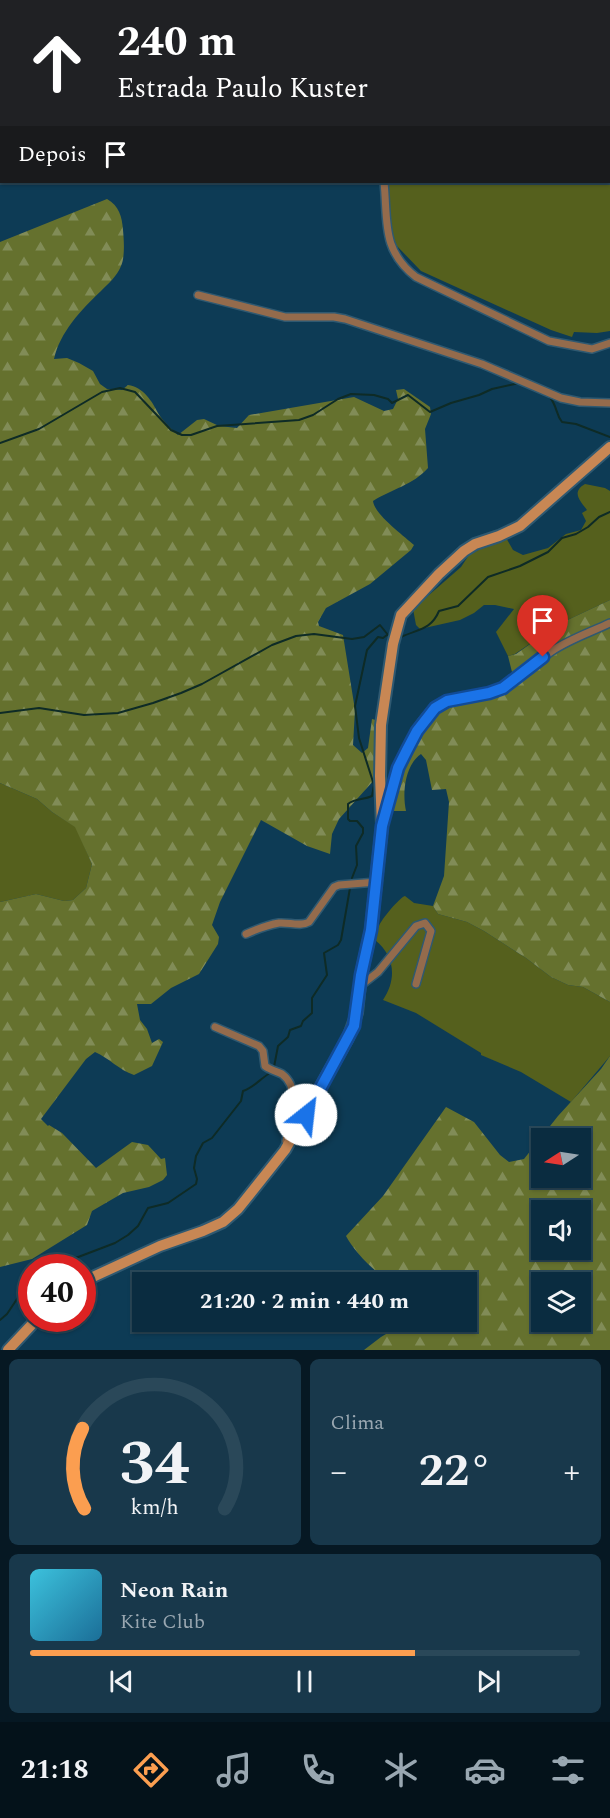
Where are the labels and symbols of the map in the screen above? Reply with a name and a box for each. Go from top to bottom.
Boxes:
pin [517,595,568,657]
position arrow [274,1083,338,1147]
north arrow [531,1128,591,1188]
speed limit sign: 40 [18,1254,96,1332]

